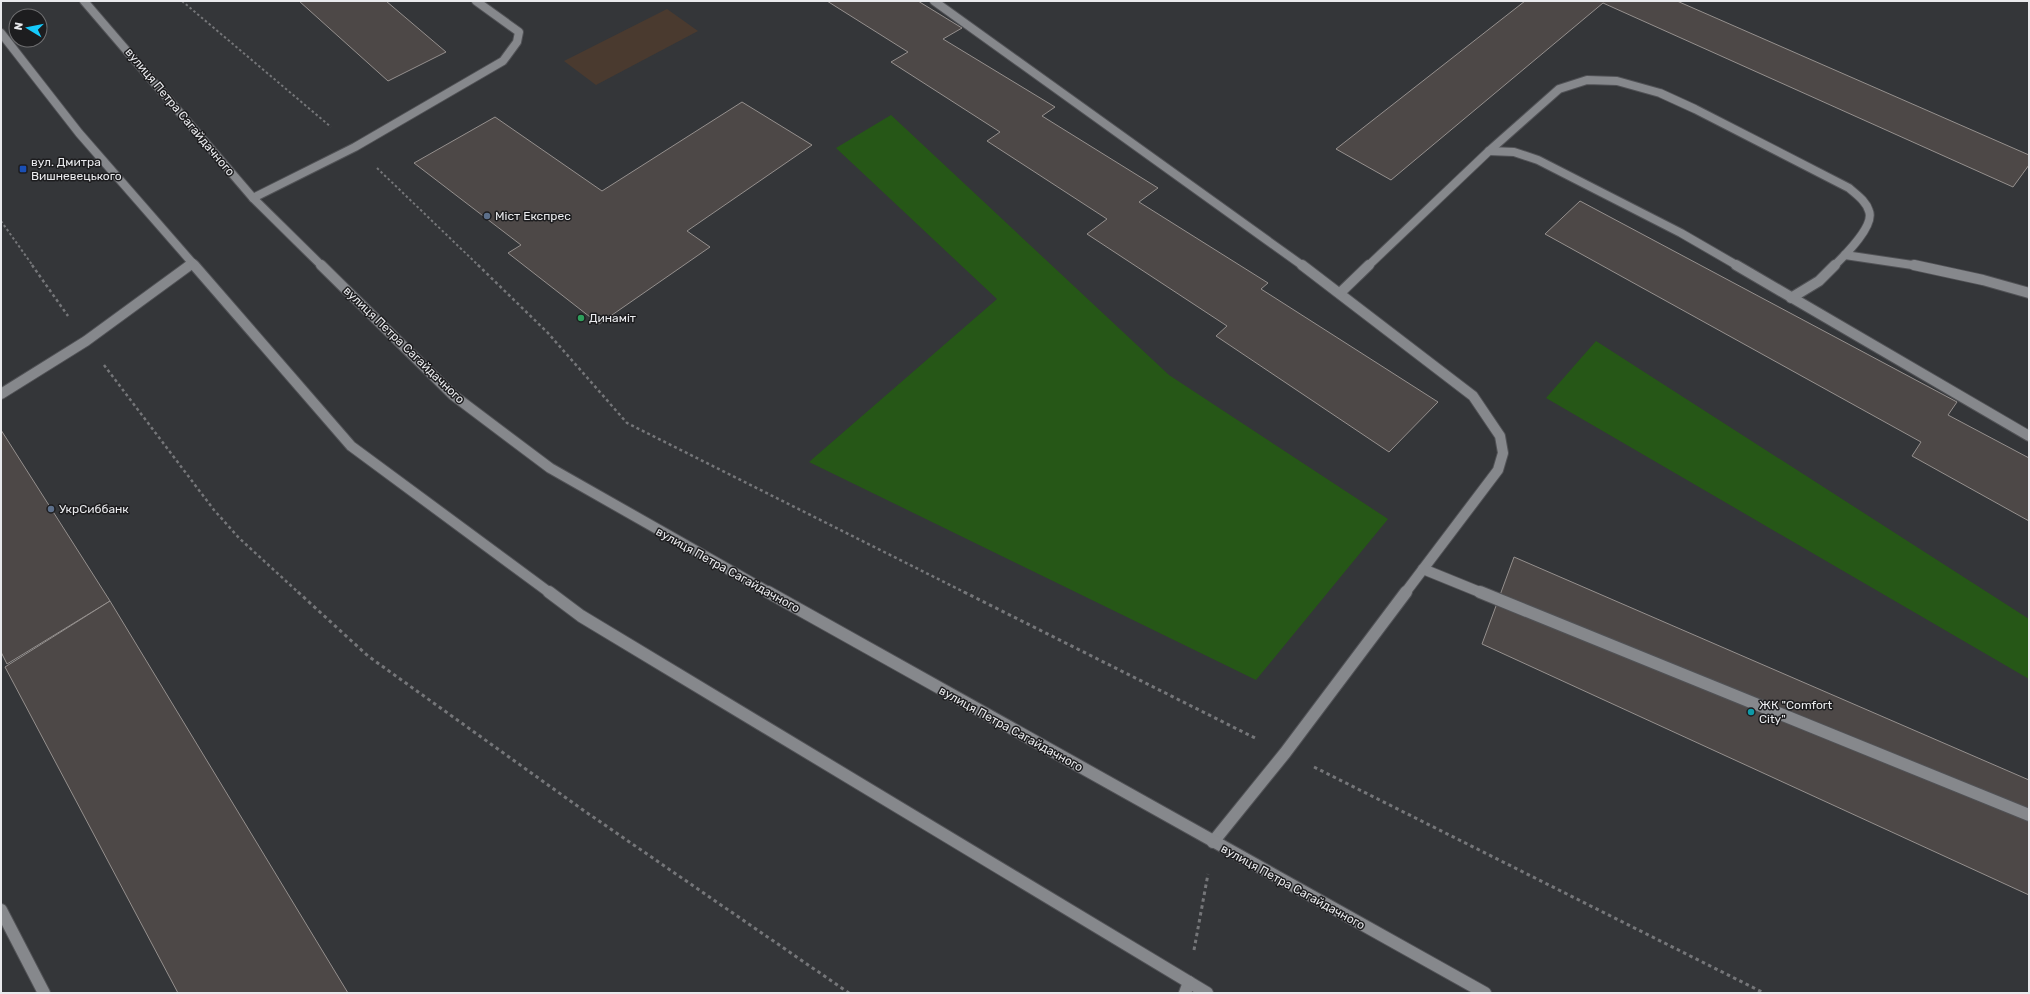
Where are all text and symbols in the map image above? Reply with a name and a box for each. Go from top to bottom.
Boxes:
north arrow [8,8,48,48]
text: N [12,21,26,31]
street label: вулиця Петра Сагайдачного [122,45,238,179]
place label: вул. Дмитра Вишневецького [31,155,122,183]
marker: вул. Дмитра Вишневецького [18,164,28,174]
place label: Міст Експрес [495,209,571,223]
marker: Міст Експрес [482,211,492,221]
street label: вулиця Петра Сагайдачного [341,284,467,407]
place label: Динаміт [589,311,636,325]
marker: Динаміт [576,313,586,323]
place label: УкрСиббанк [59,502,129,516]
marker: УкрСиббанк [46,504,56,514]
street label: вулиця Петра Сагайдачного [654,524,803,616]
street label: вулиця Петра Сагайдачного [937,683,1086,775]
place label: ЖК "Comfort City" [1759,698,1832,726]
marker: ЖК "Comfort City" [1746,707,1756,717]
street label: вулиця Петра Сагайдачного [1219,841,1368,933]

